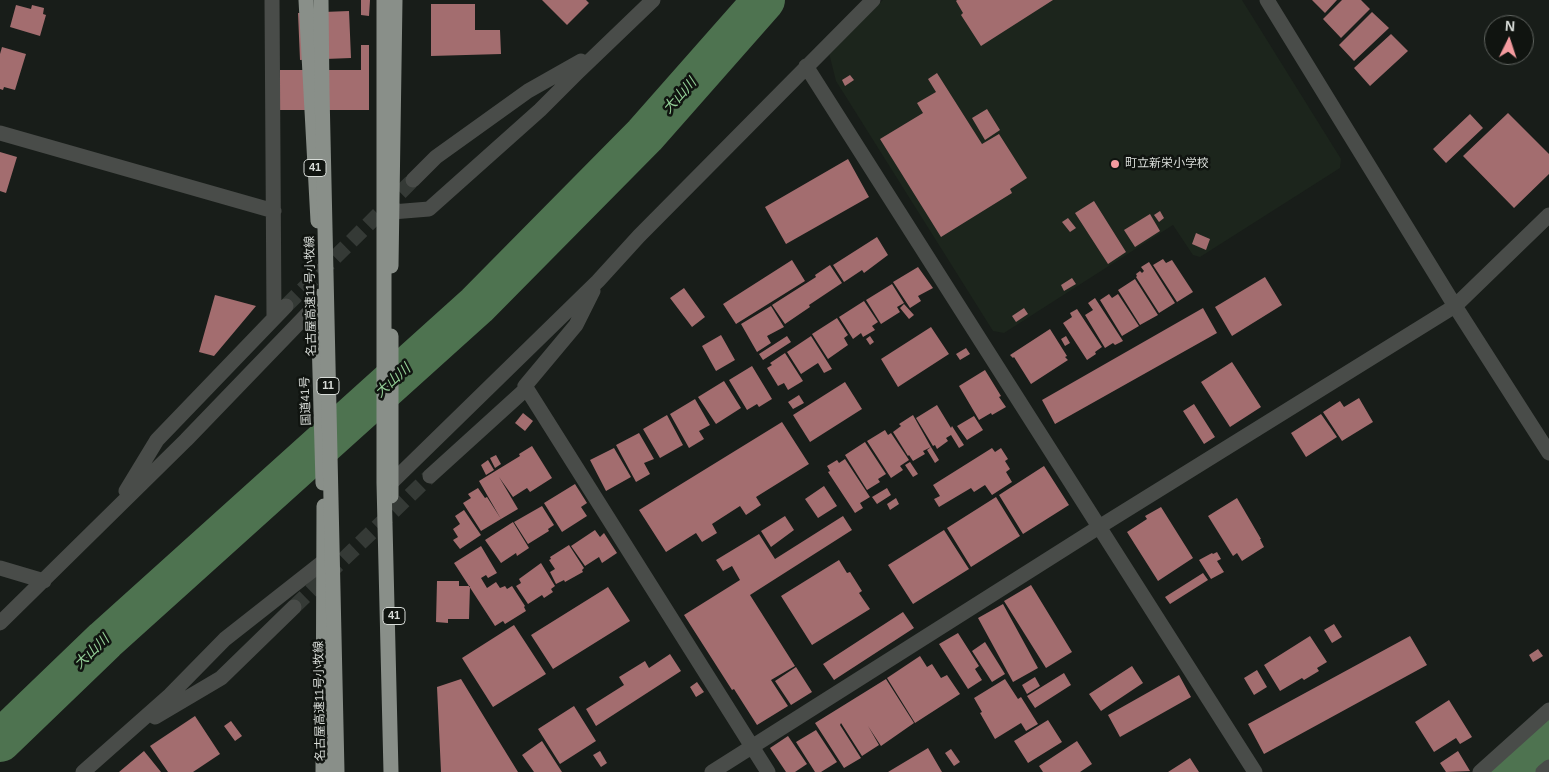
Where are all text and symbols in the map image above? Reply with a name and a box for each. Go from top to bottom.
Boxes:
north arrow [1484,15,1534,65]
text: N [1504,18,1516,34]
water label: 大山川 [660,75,700,117]
place label: 町立新栄小学校 [1125,157,1209,171]
marker: 町立新栄小学校 [1109,158,1121,170]
road number: 41 [304,160,326,177]
street label: 名古屋高速11号小牧線 [303,236,319,356]
water label: 大山川 [372,361,414,401]
street label: 国道41号 [298,376,314,426]
road number: 11 [317,378,339,394]
road number: 41 [383,608,405,624]
water label: 大山川 [71,631,113,673]
street label: 名古屋高速11号小牧線 [312,641,328,761]

